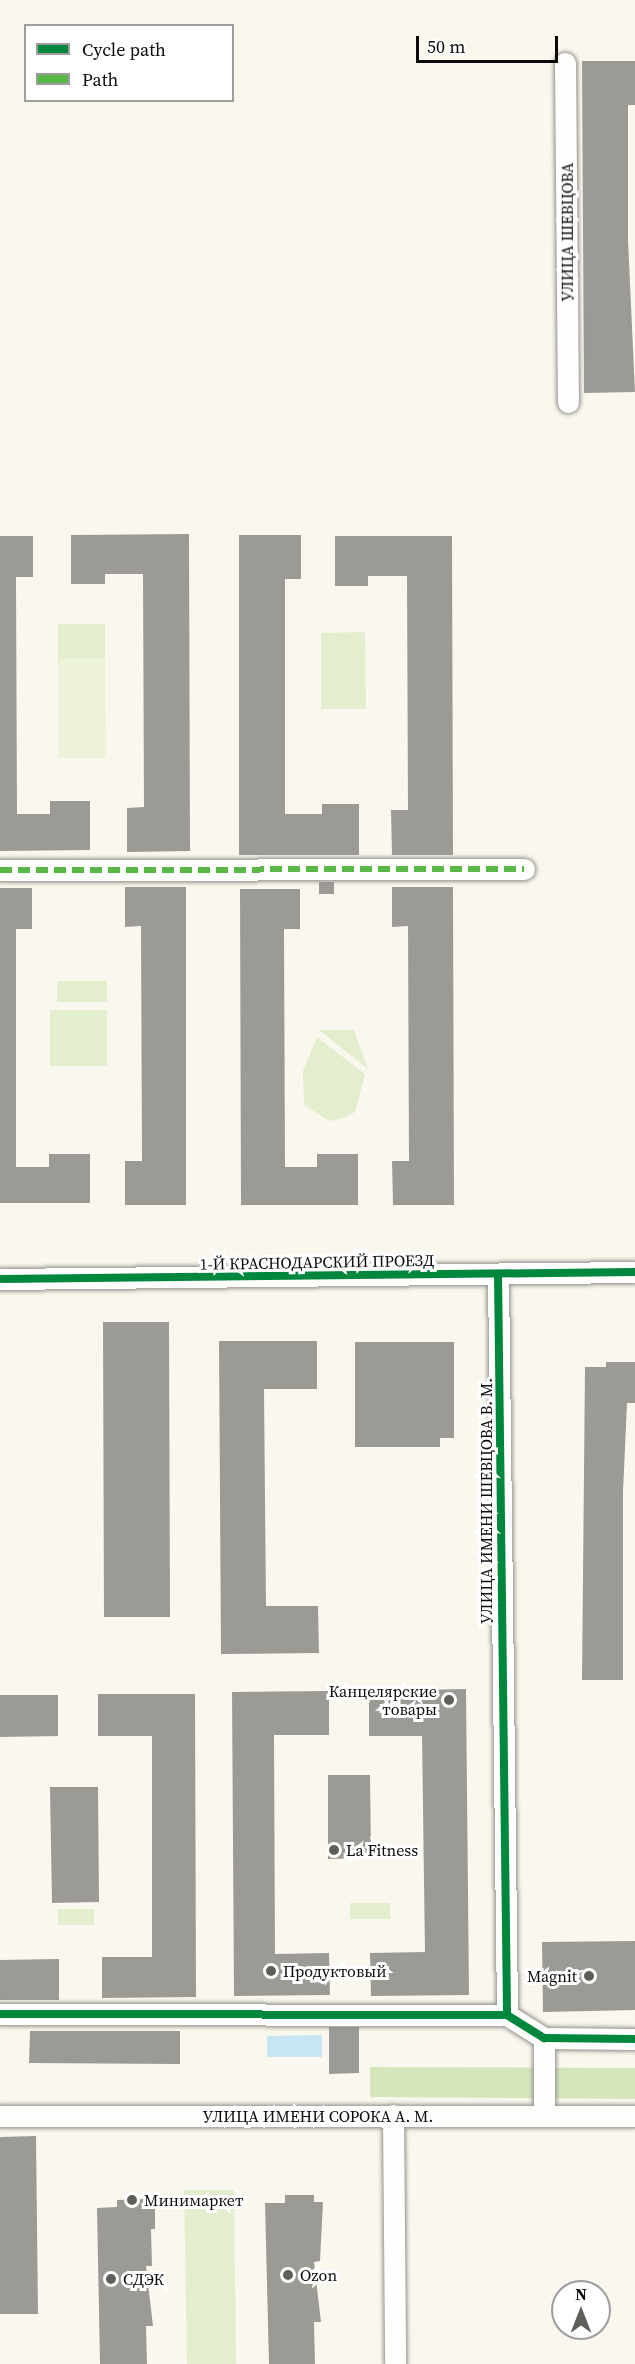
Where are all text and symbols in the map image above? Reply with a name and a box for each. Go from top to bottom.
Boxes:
legend [24,24,234,102]
scale bar [419,24,562,62]
text: 50 m [427,34,465,59]
text: Cycle path [82,37,166,62]
text: Path [82,67,118,92]
street label: УЛИЦА ШЕВЦОВА [557,163,577,301]
street label: 1-Й КРАСНОДАРСКИЙ ПРОЕЗД [200,1250,434,1274]
street label: УЛИЦА ИМЕНИ ШЕВЦОВА В. М. [476,1378,496,1624]
place label: Канцелярские товары [329,1681,437,1719]
marker: Канцелярские товары [442,1693,456,1707]
place label: La Fitness [346,1840,418,1860]
marker: La Fitness [327,1843,341,1857]
place label: Продуктовый [283,1961,386,1981]
marker: Продуктовый [264,1964,278,1978]
place label: Magnit [527,1966,577,1986]
marker: Magnit [582,1969,596,1983]
street label: УЛИЦА ИМЕНИ СОРОКА А. М. [203,2106,433,2126]
place label: Минимаркет [144,2190,243,2210]
marker: Минимаркет [125,2193,139,2207]
place label: Ozon [300,2265,337,2285]
marker: Ozon [281,2268,295,2282]
place label: СДЭК [123,2269,164,2289]
marker: СДЭК [104,2272,118,2286]
north arrow [551,2280,611,2340]
text: N [575,2283,587,2305]

